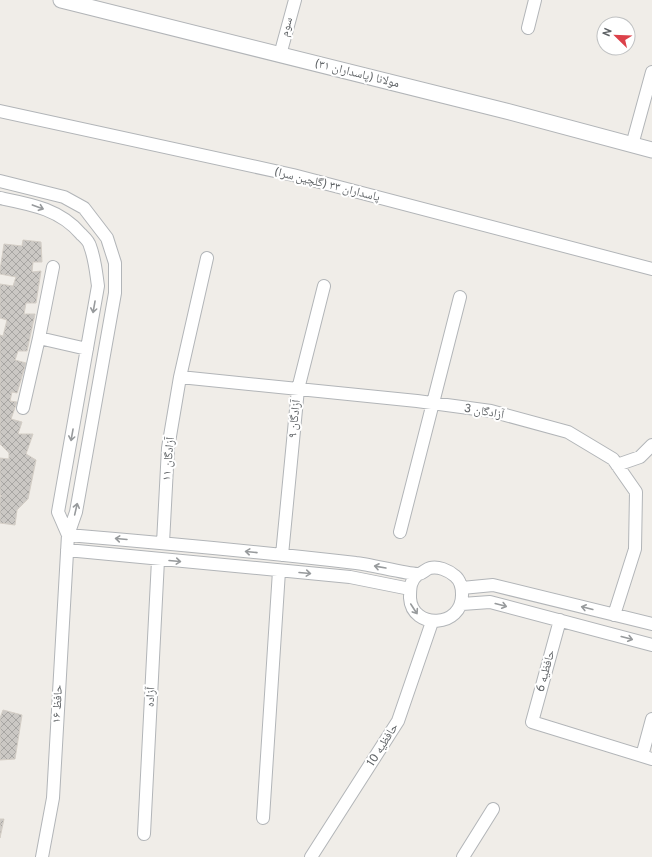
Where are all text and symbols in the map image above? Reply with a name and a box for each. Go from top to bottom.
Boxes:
street label: سوم [277,15,297,38]
north arrow [596,16,636,56]
text: N [600,26,616,39]
street label: مولانا (پاسداران ۳۱) [313,56,401,92]
street label: پاسداران ۳۳ (گلچین سرا) [272,164,382,206]
one-way arrow [32,203,44,211]
one-way arrow [90,300,98,313]
street label: آزادگان ۹ [285,398,305,439]
street label: آزادگان 3 [463,401,506,424]
one-way arrow [67,428,75,441]
street label: آزادگان ۱۱ [159,435,179,482]
one-way arrow [73,503,81,516]
one-way arrow [115,536,128,543]
one-way arrow [245,548,258,556]
one-way arrow [168,558,181,565]
one-way arrow [374,563,387,571]
one-way arrow [298,570,311,577]
one-way arrow [494,601,507,609]
one-way arrow [410,603,418,614]
one-way arrow [581,604,594,611]
one-way arrow [620,635,633,642]
street label: حافظیه 6 [533,648,559,694]
street label: حافظ ۱۶ [49,684,67,724]
street label: آزاده [142,686,160,708]
street label: حافظیه 10 [363,720,403,770]

